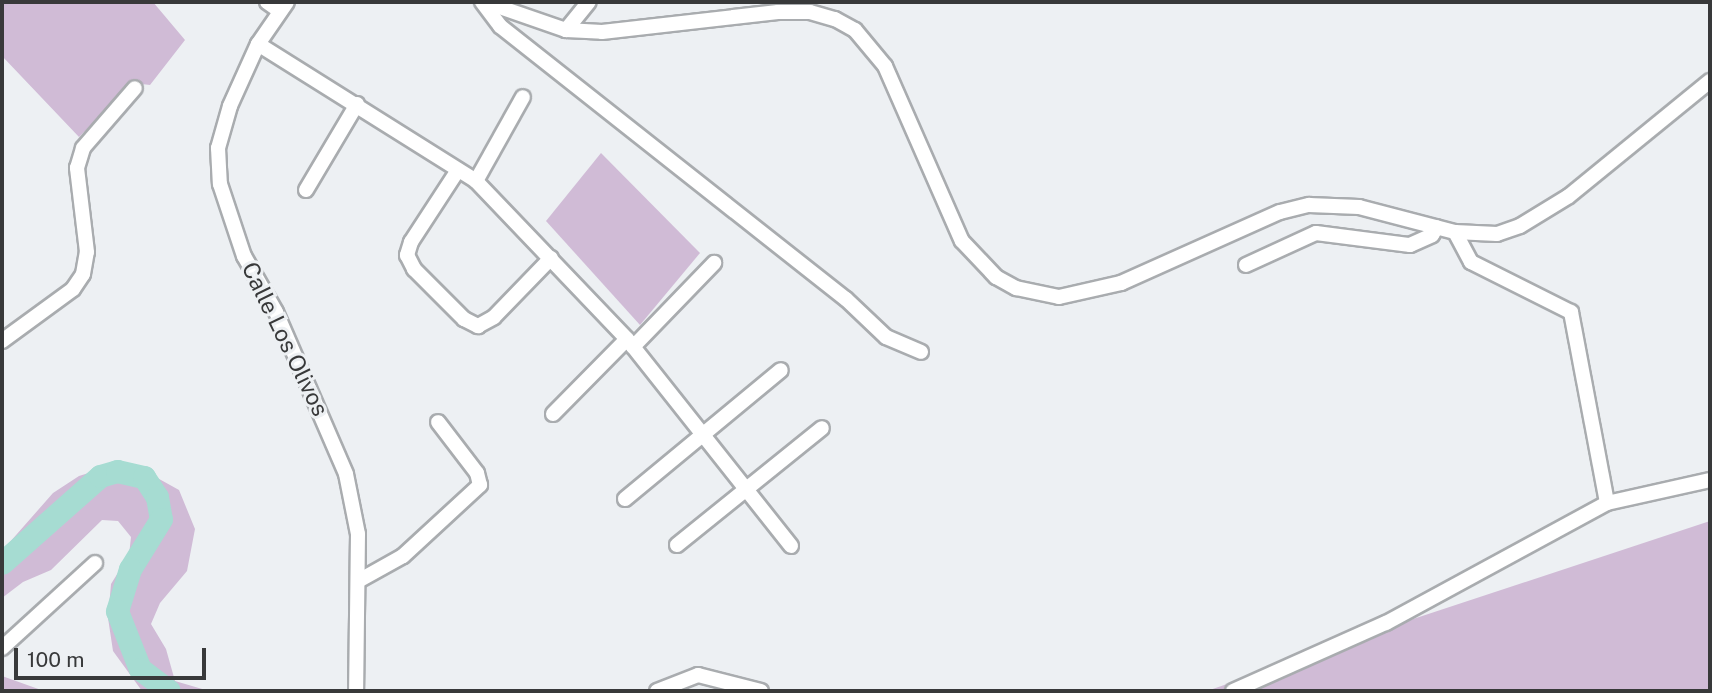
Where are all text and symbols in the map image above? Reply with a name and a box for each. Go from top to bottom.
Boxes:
street label: Calle Los Olivos [236,257,334,421]
scale bar [18,634,210,678]
text: 100 m [27,647,84,672]

